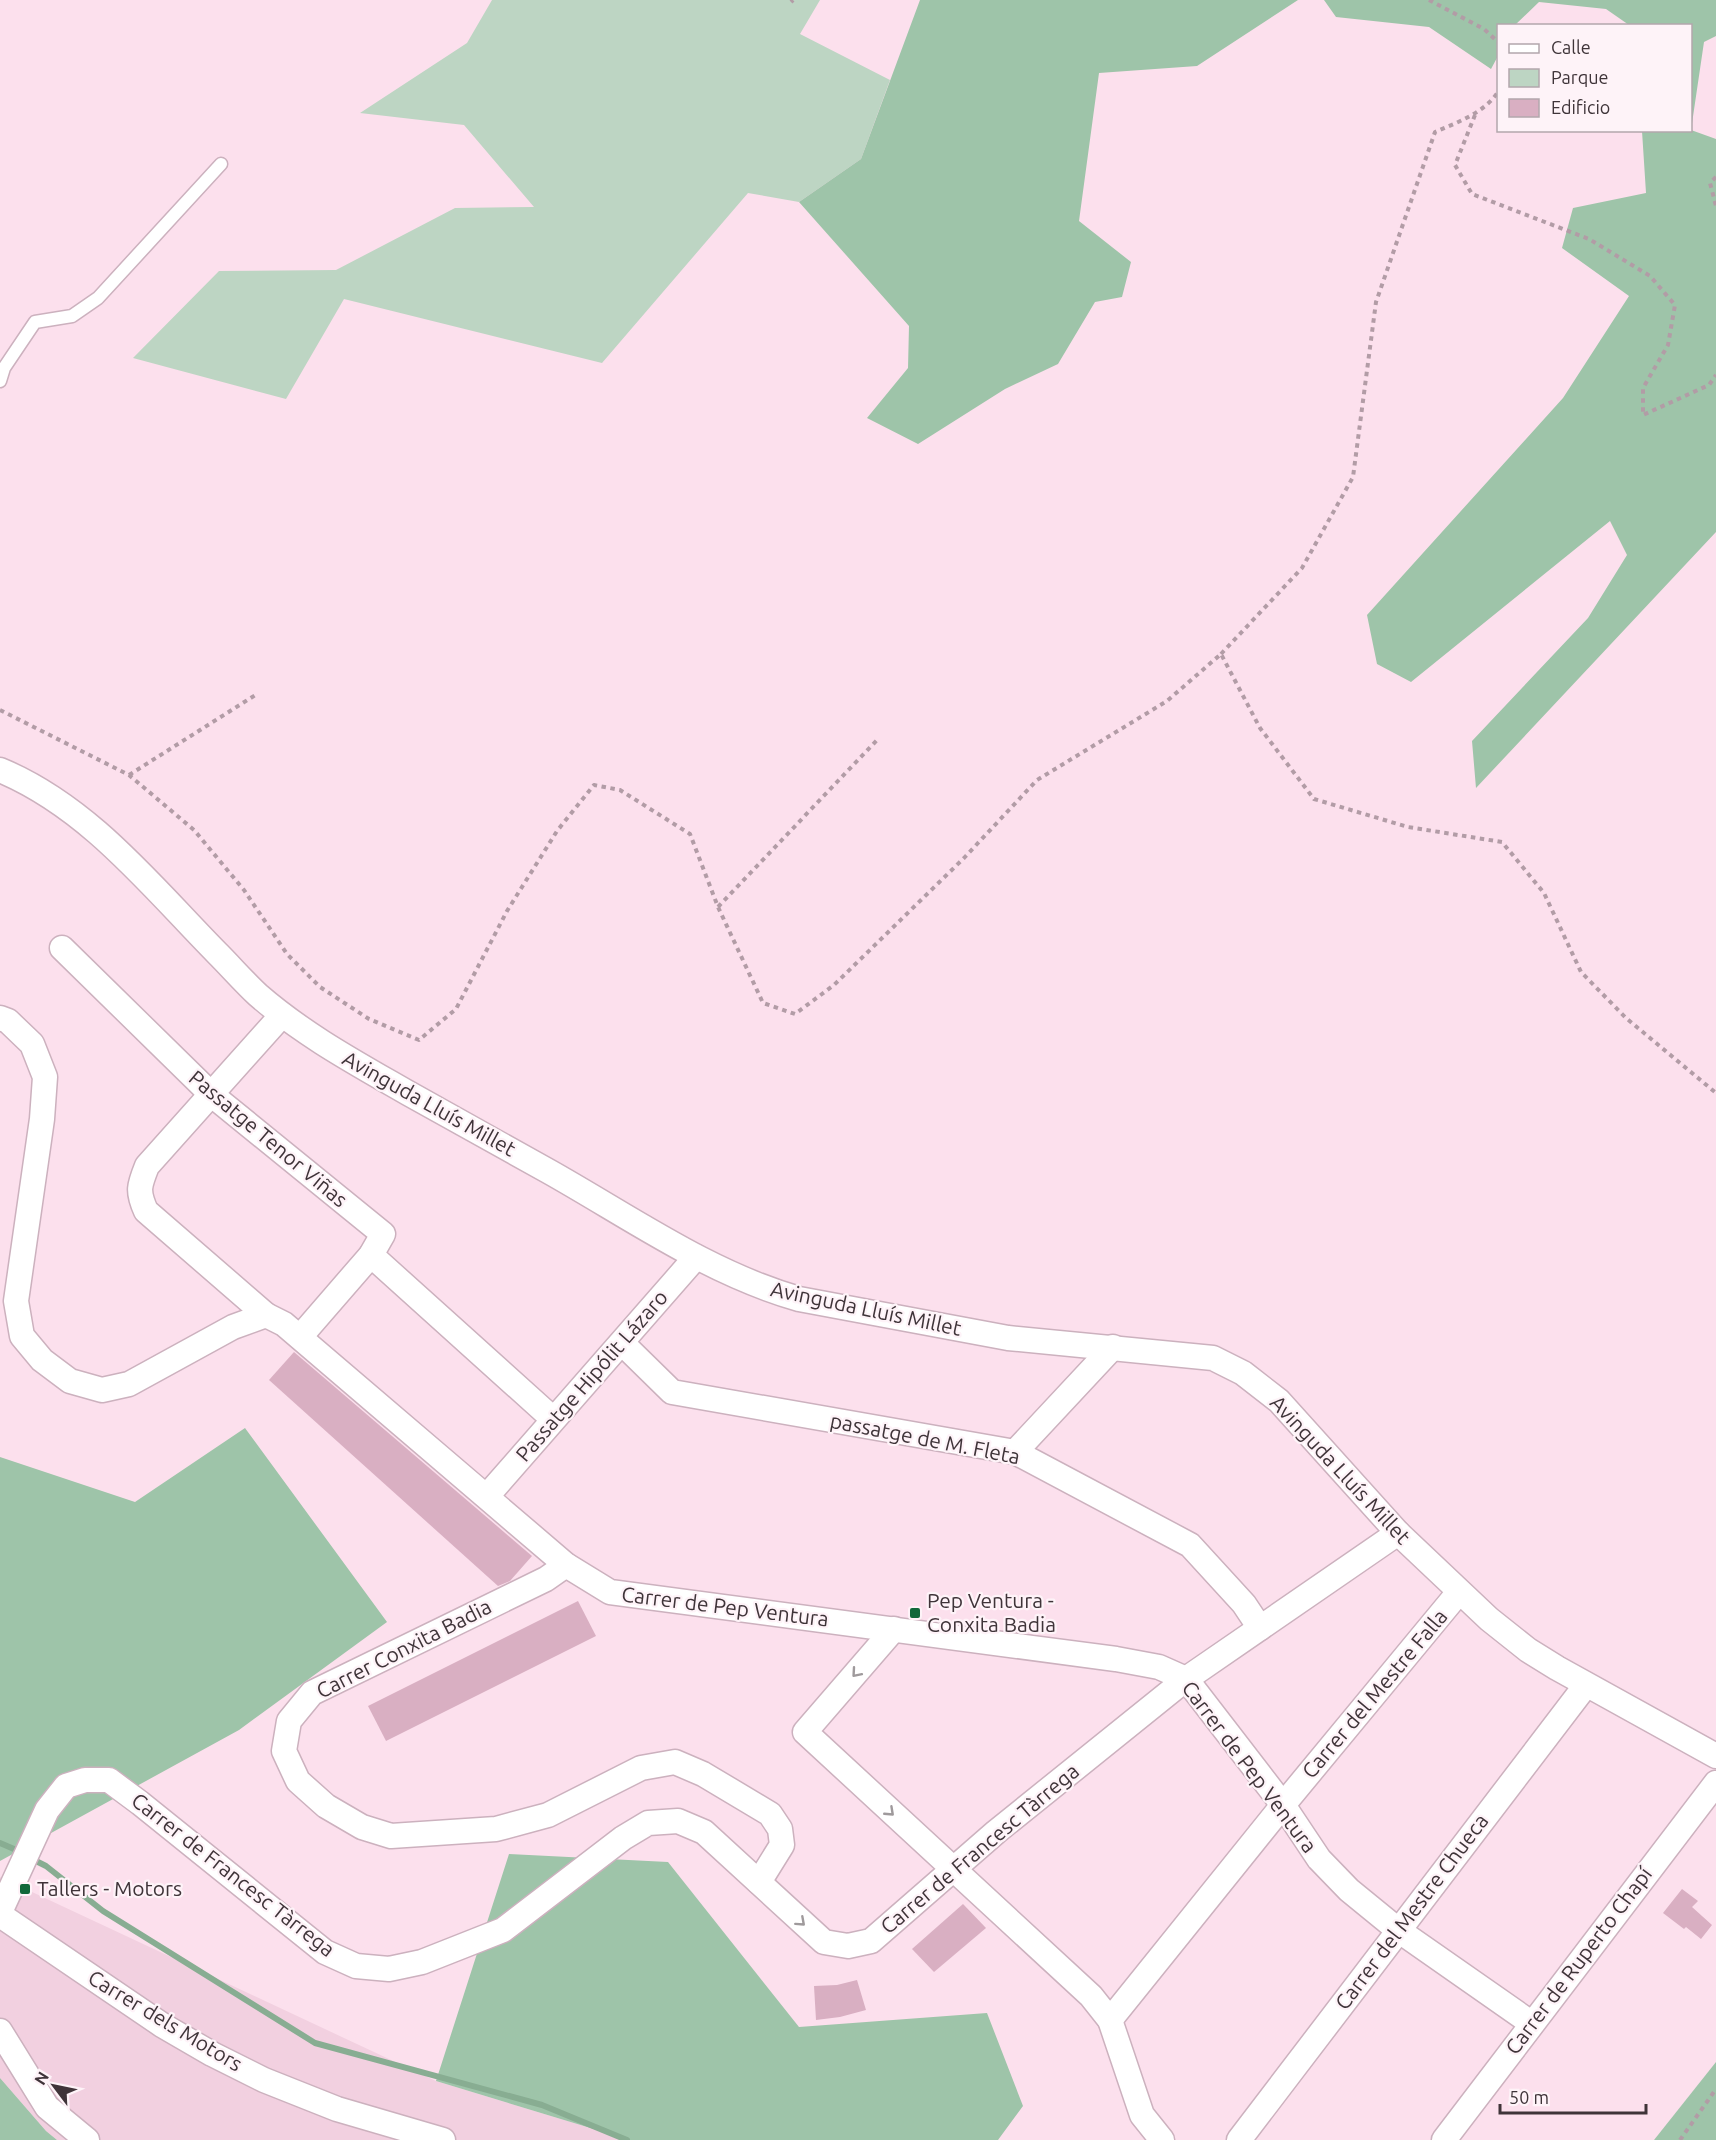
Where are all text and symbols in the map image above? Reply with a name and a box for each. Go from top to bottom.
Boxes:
legend [1497,24,1692,132]
text: Calle [1551,37,1591,57]
text: Parque [1551,67,1608,87]
text: Edificio [1551,97,1610,117]
street label: Avinguda Lluís Millet [339,1046,520,1161]
street label: Passatge Tenor Viñas [185,1065,353,1211]
street label: Avinguda Lluís Millet [769,1276,964,1340]
street label: Passatge Hipólit Lázaro [510,1285,672,1466]
street label: Avinguda Lluís Millet [1266,1390,1416,1548]
street label: passatge de M. Fleta [828,1408,1022,1468]
street label: Carrer de Pep Ventura [620,1581,830,1631]
place label: Pep Ventura - Conxita Badia [927,1588,1056,1636]
street label: Carrer Conxita Badia [312,1594,495,1703]
street label: Carrer del Mestre Falla [1297,1604,1452,1782]
marker: Pep Ventura - Conxita Badia [908,1606,922,1620]
one-way arrow [852,1666,863,1677]
street label: Carrer de Pep Ventura [1177,1676,1322,1857]
street label: Carrer de Francesc Tàrrega [875,1758,1083,1938]
street label: Carrer de Francesc Tàrrega [127,1787,340,1961]
one-way arrow [883,1804,894,1815]
street label: Carrer del Mestre Chueca [1330,1809,1493,2014]
street label: Carrer de Ruperto Chapí [1500,1861,1657,2059]
place label: Tallers - Motors [37,1876,182,1900]
marker: Tallers - Motors [18,1882,32,1896]
one-way arrow [795,1915,805,1926]
street label: Carrer dels Motors [84,1965,247,2076]
north arrow [24,2056,84,2116]
text: N [30,2068,52,2088]
scale bar [1500,2077,1646,2115]
text: 50 m [1509,2087,1549,2107]

